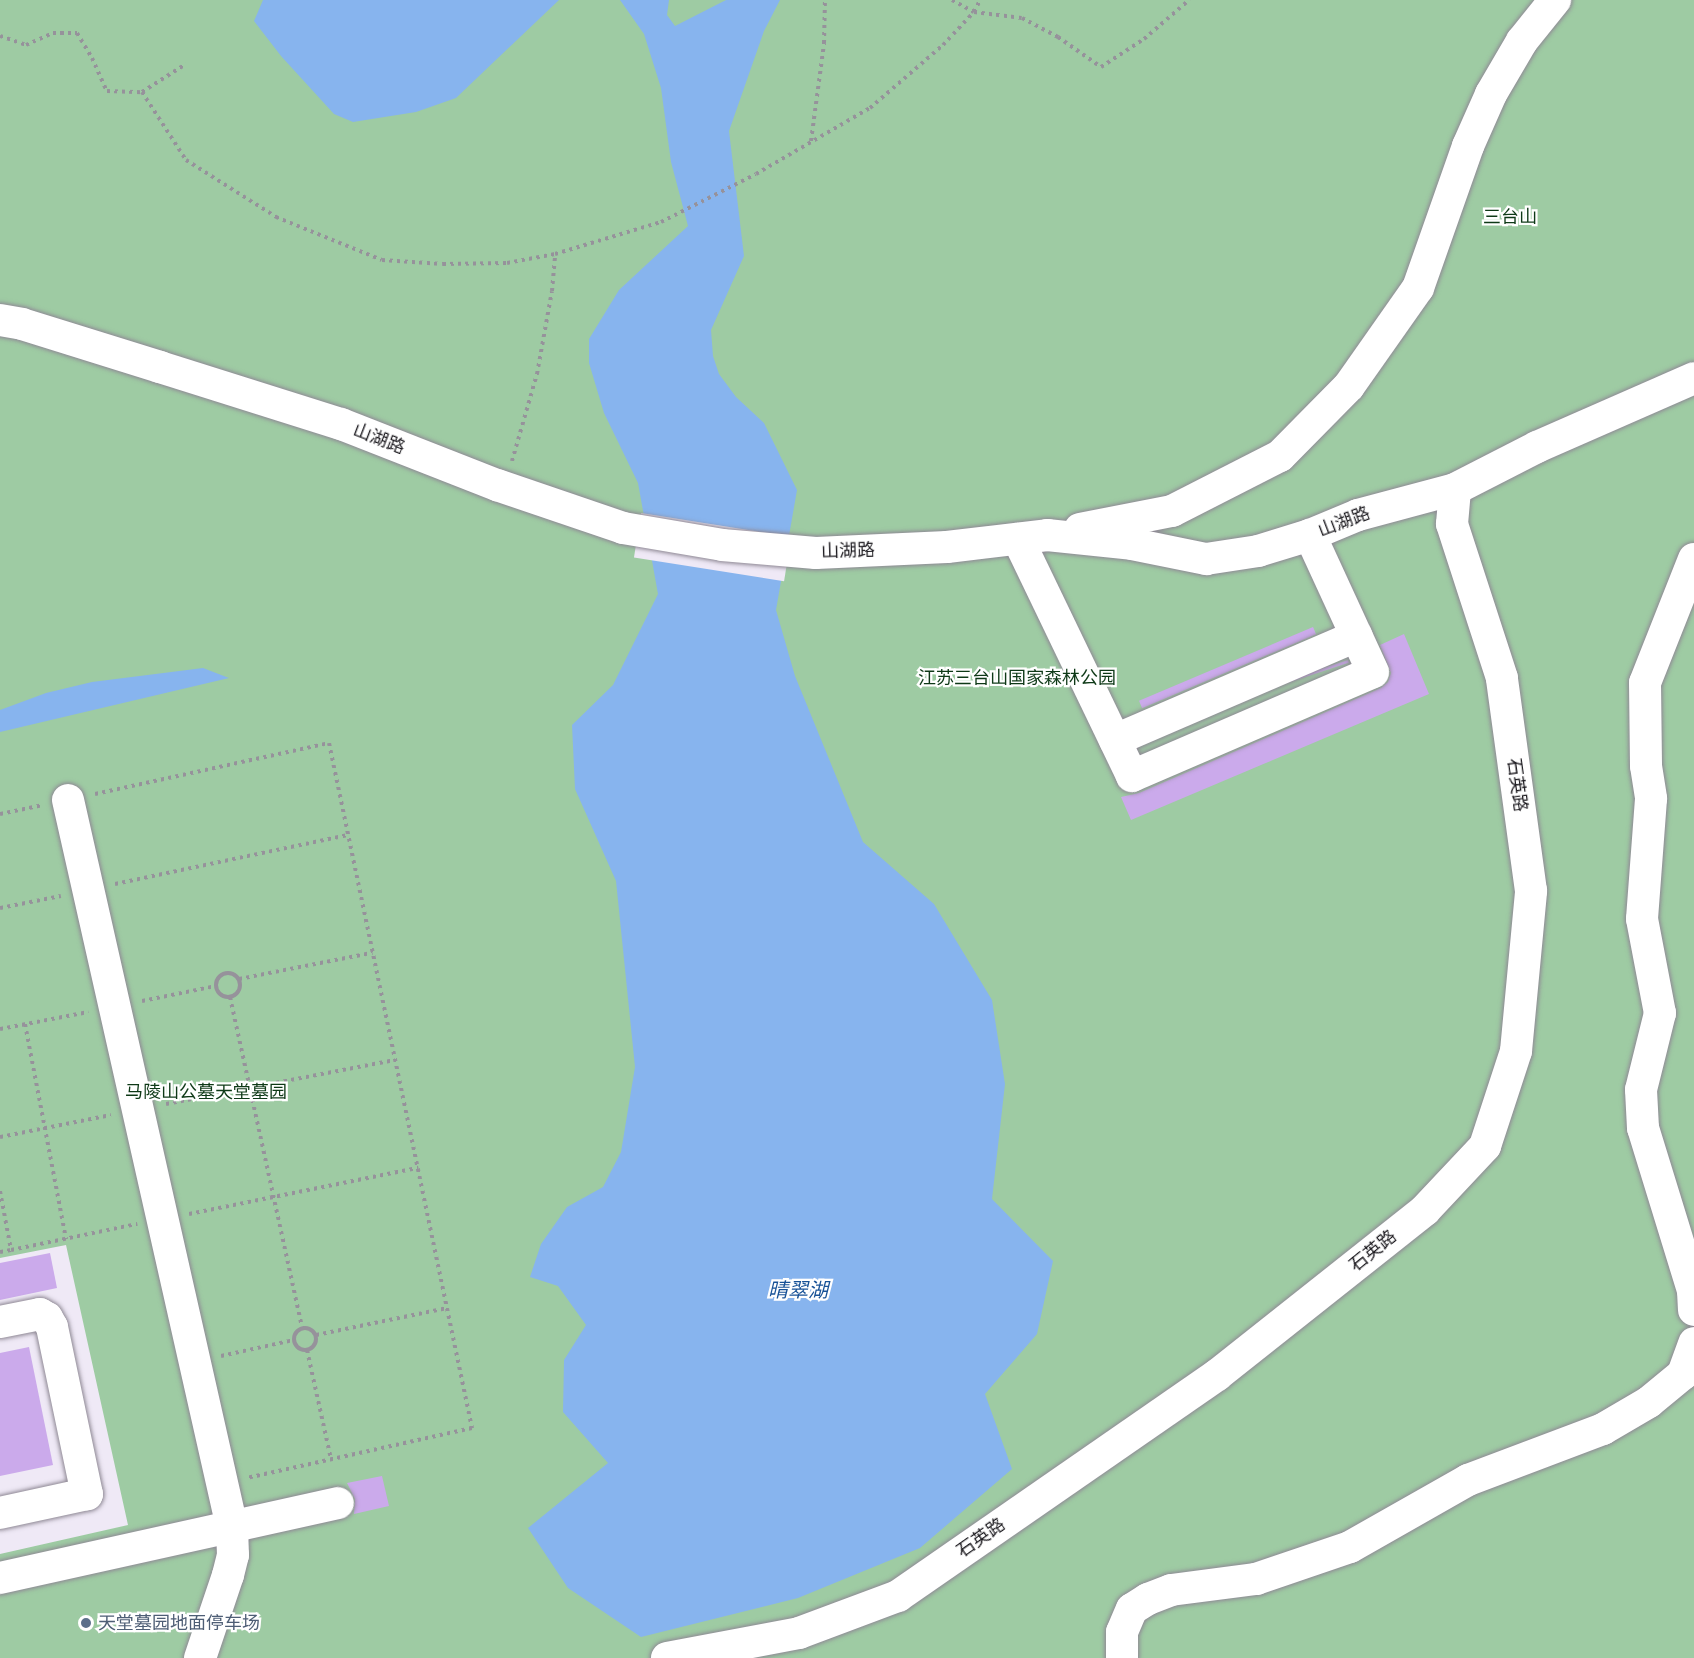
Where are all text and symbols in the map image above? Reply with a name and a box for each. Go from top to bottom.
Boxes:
park label: 三台山 [1483,206,1537,228]
street label: 山湖路 [350,419,408,459]
street label: 山湖路 [1315,502,1373,542]
street label: 山湖路 [821,539,875,563]
park label: 江苏三台山国家森林公园 [918,667,1116,689]
street label: 石英路 [1503,757,1531,813]
park label: 马陵山公墓天堂墓园 [125,1081,287,1103]
street label: 石英路 [1345,1226,1401,1276]
water label: 晴翠湖 [768,1277,828,1301]
street label: 石英路 [953,1514,1009,1562]
place label: 天堂墓园地面停车场 [98,1612,260,1634]
marker: 天堂墓园地面停车场 [79,1616,93,1630]

